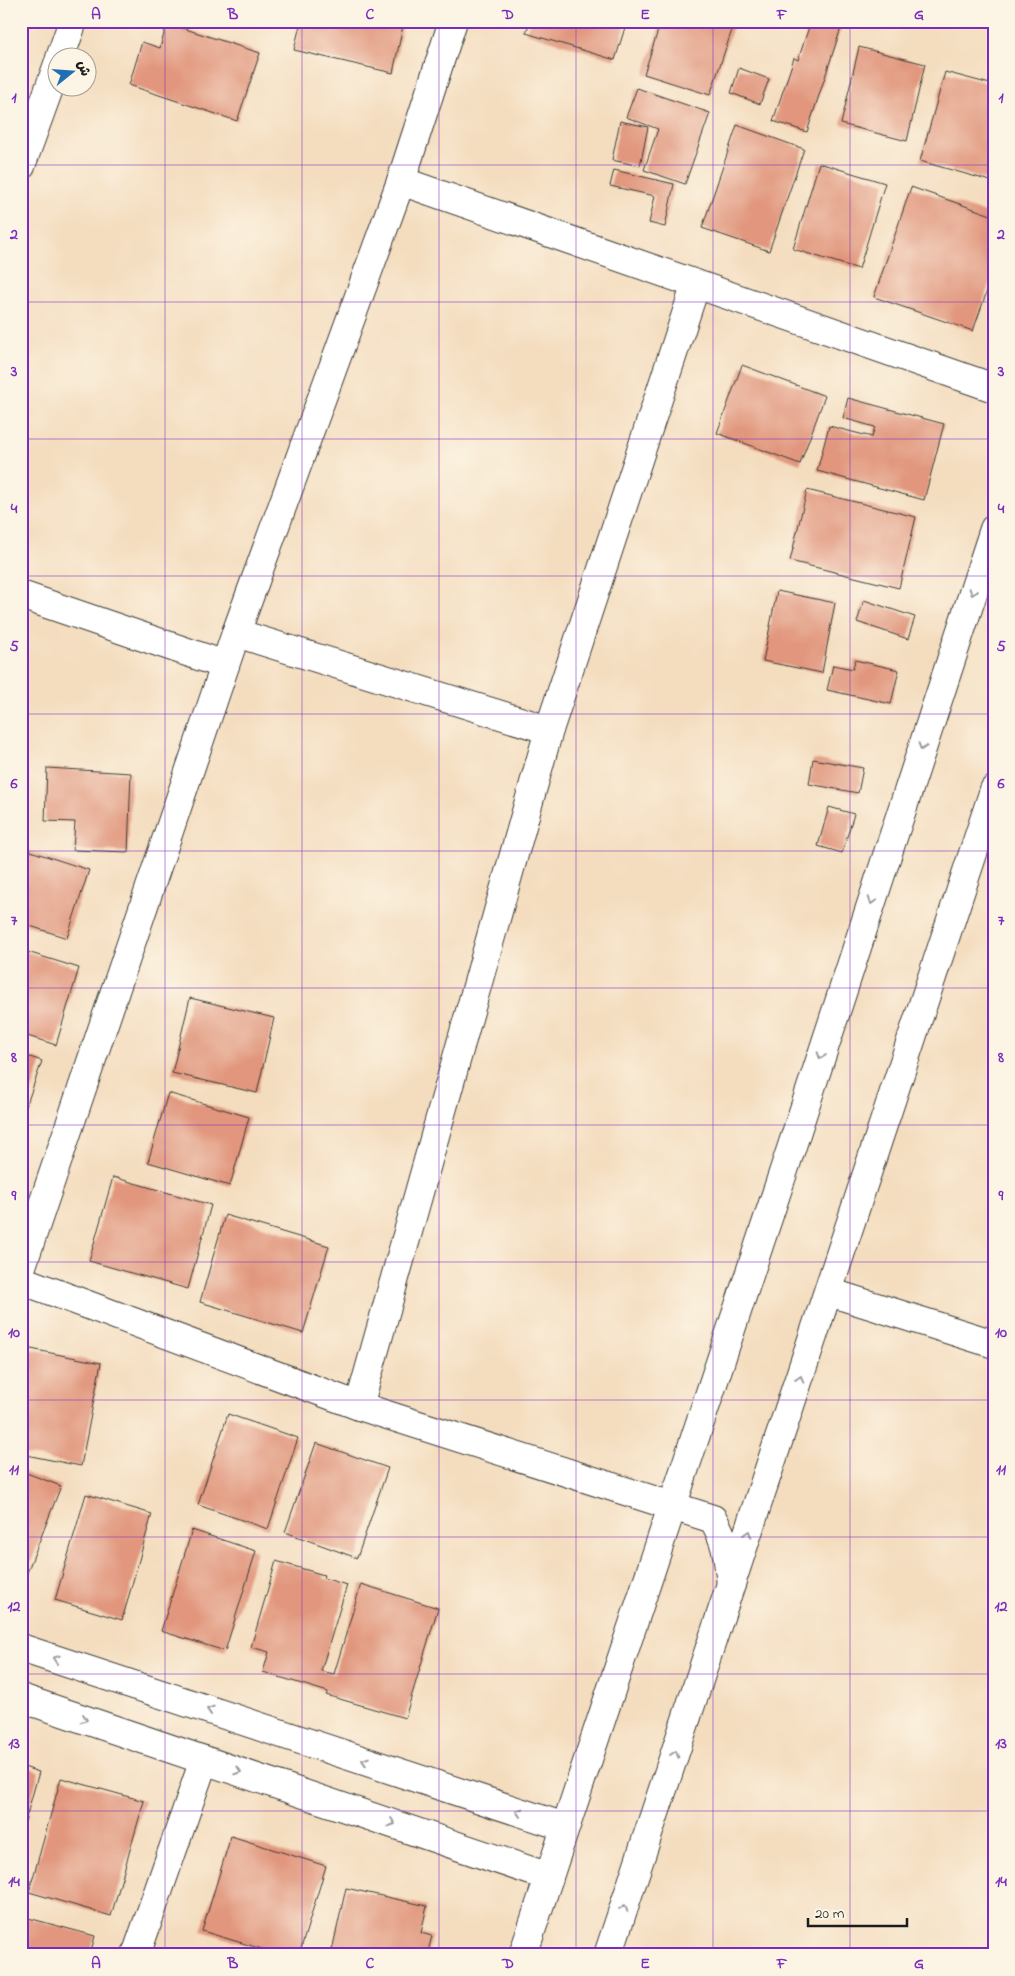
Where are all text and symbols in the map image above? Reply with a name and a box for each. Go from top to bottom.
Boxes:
text: A [91,3,101,27]
text: B [227,3,239,27]
text: C [366,3,375,27]
text: D [501,3,514,27]
text: E [640,3,650,27]
text: F [776,3,788,27]
text: G [914,3,924,27]
north arrow [48,48,98,98]
text: ش [71,58,95,79]
text: 1 [11,86,17,110]
text: 1 [998,86,1004,110]
text: 2 [9,223,18,247]
text: 2 [996,223,1005,247]
text: 3 [10,360,18,384]
text: 3 [997,360,1005,384]
text: 4 [10,497,18,521]
text: 4 [997,497,1005,521]
one-way arrow [969,588,979,596]
text: 5 [9,635,19,659]
text: 5 [996,635,1006,659]
one-way arrow [918,742,928,751]
text: 6 [9,772,18,796]
text: 6 [996,772,1005,796]
one-way arrow [868,897,878,905]
text: 7 [11,909,18,933]
text: 7 [998,909,1005,933]
text: 8 [10,1046,17,1070]
text: 8 [997,1046,1004,1070]
one-way arrow [817,1051,827,1059]
text: 9 [11,1184,17,1208]
text: 9 [998,1184,1004,1208]
text: 10 [8,1321,20,1345]
text: 10 [995,1321,1007,1345]
one-way arrow [794,1376,804,1384]
text: 11 [9,1458,20,1482]
text: 11 [996,1458,1007,1482]
one-way arrow [742,1530,752,1538]
text: 12 [7,1595,21,1619]
text: 12 [994,1595,1008,1619]
one-way arrow [52,1655,61,1665]
one-way arrow [207,1706,215,1716]
one-way arrow [79,1713,88,1723]
text: 13 [8,1732,20,1756]
text: 13 [995,1732,1007,1756]
one-way arrow [669,1751,679,1759]
one-way arrow [361,1757,369,1767]
one-way arrow [233,1765,242,1775]
one-way arrow [515,1808,524,1818]
one-way arrow [387,1818,396,1828]
text: 14 [8,1870,20,1894]
text: 14 [995,1870,1007,1894]
scale bar [808,1896,906,1928]
text: 20 m [815,1903,845,1925]
one-way arrow [618,1905,628,1913]
text: A [91,1952,101,1976]
text: B [227,1952,239,1976]
text: C [366,1952,375,1976]
text: D [501,1952,514,1976]
text: E [640,1952,650,1976]
text: F [776,1952,788,1976]
text: G [914,1952,924,1976]

